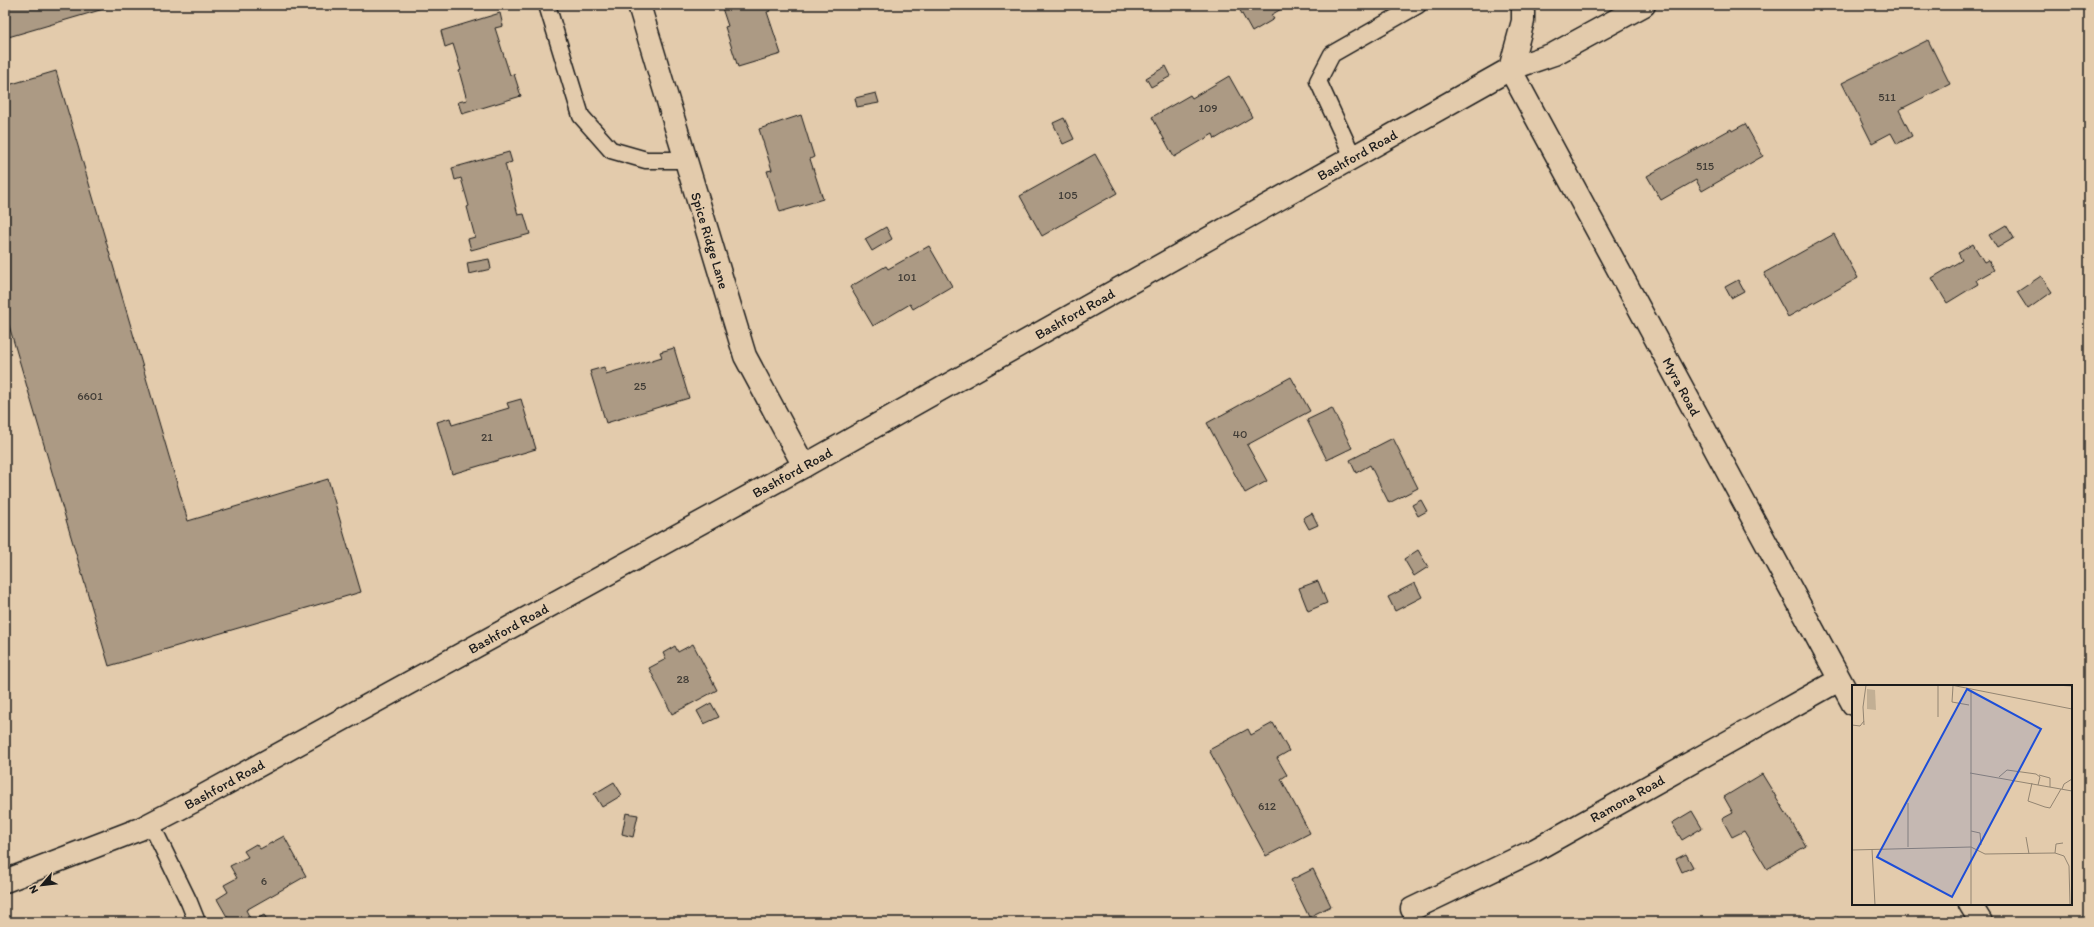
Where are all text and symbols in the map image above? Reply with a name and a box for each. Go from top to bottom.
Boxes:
house number: 511 [1878,90,1896,104]
house number: 109 [1198,101,1218,115]
street label: Bashford Road [1314,126,1400,184]
house number: 515 [1696,159,1714,173]
house number: 105 [1058,188,1078,202]
street label: Spice Ridge Lane [688,190,733,291]
house number: 101 [898,270,917,284]
street label: Bashford Road [1032,284,1118,343]
street label: Myra Road [1659,354,1704,419]
house number: 25 [634,379,646,393]
house number: 6601 [77,389,103,403]
house number: 40 [1233,427,1247,441]
house number: 21 [481,430,493,444]
street label: Bashford Road [749,443,836,501]
street label: Bashford Road [465,599,552,657]
house number: 28 [677,672,690,686]
inset map [1852,685,2072,905]
street label: Bashford Road [181,755,268,813]
street label: Ramona Road [1587,771,1668,826]
house number: 612 [1258,799,1277,813]
north arrow [22,865,62,905]
house number: 6 [261,874,267,888]
text: N [26,883,41,896]

